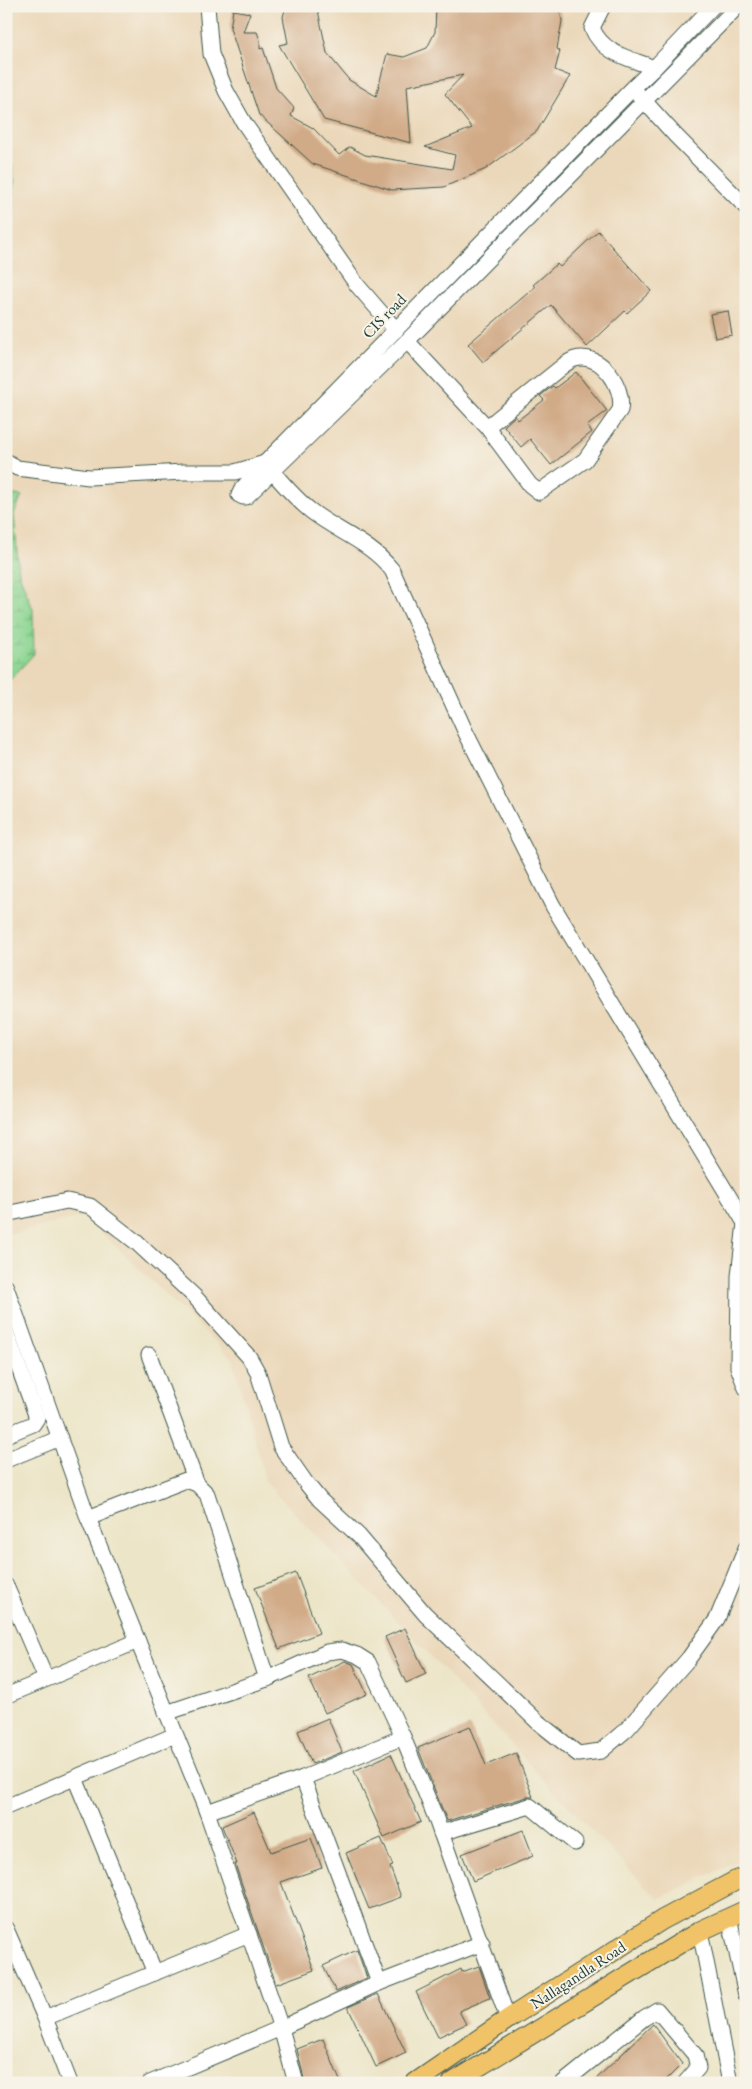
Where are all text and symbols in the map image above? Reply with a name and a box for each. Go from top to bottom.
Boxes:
street label: CIS road [357,288,411,343]
street label: Nallagandla Road [526,1936,631,2014]

